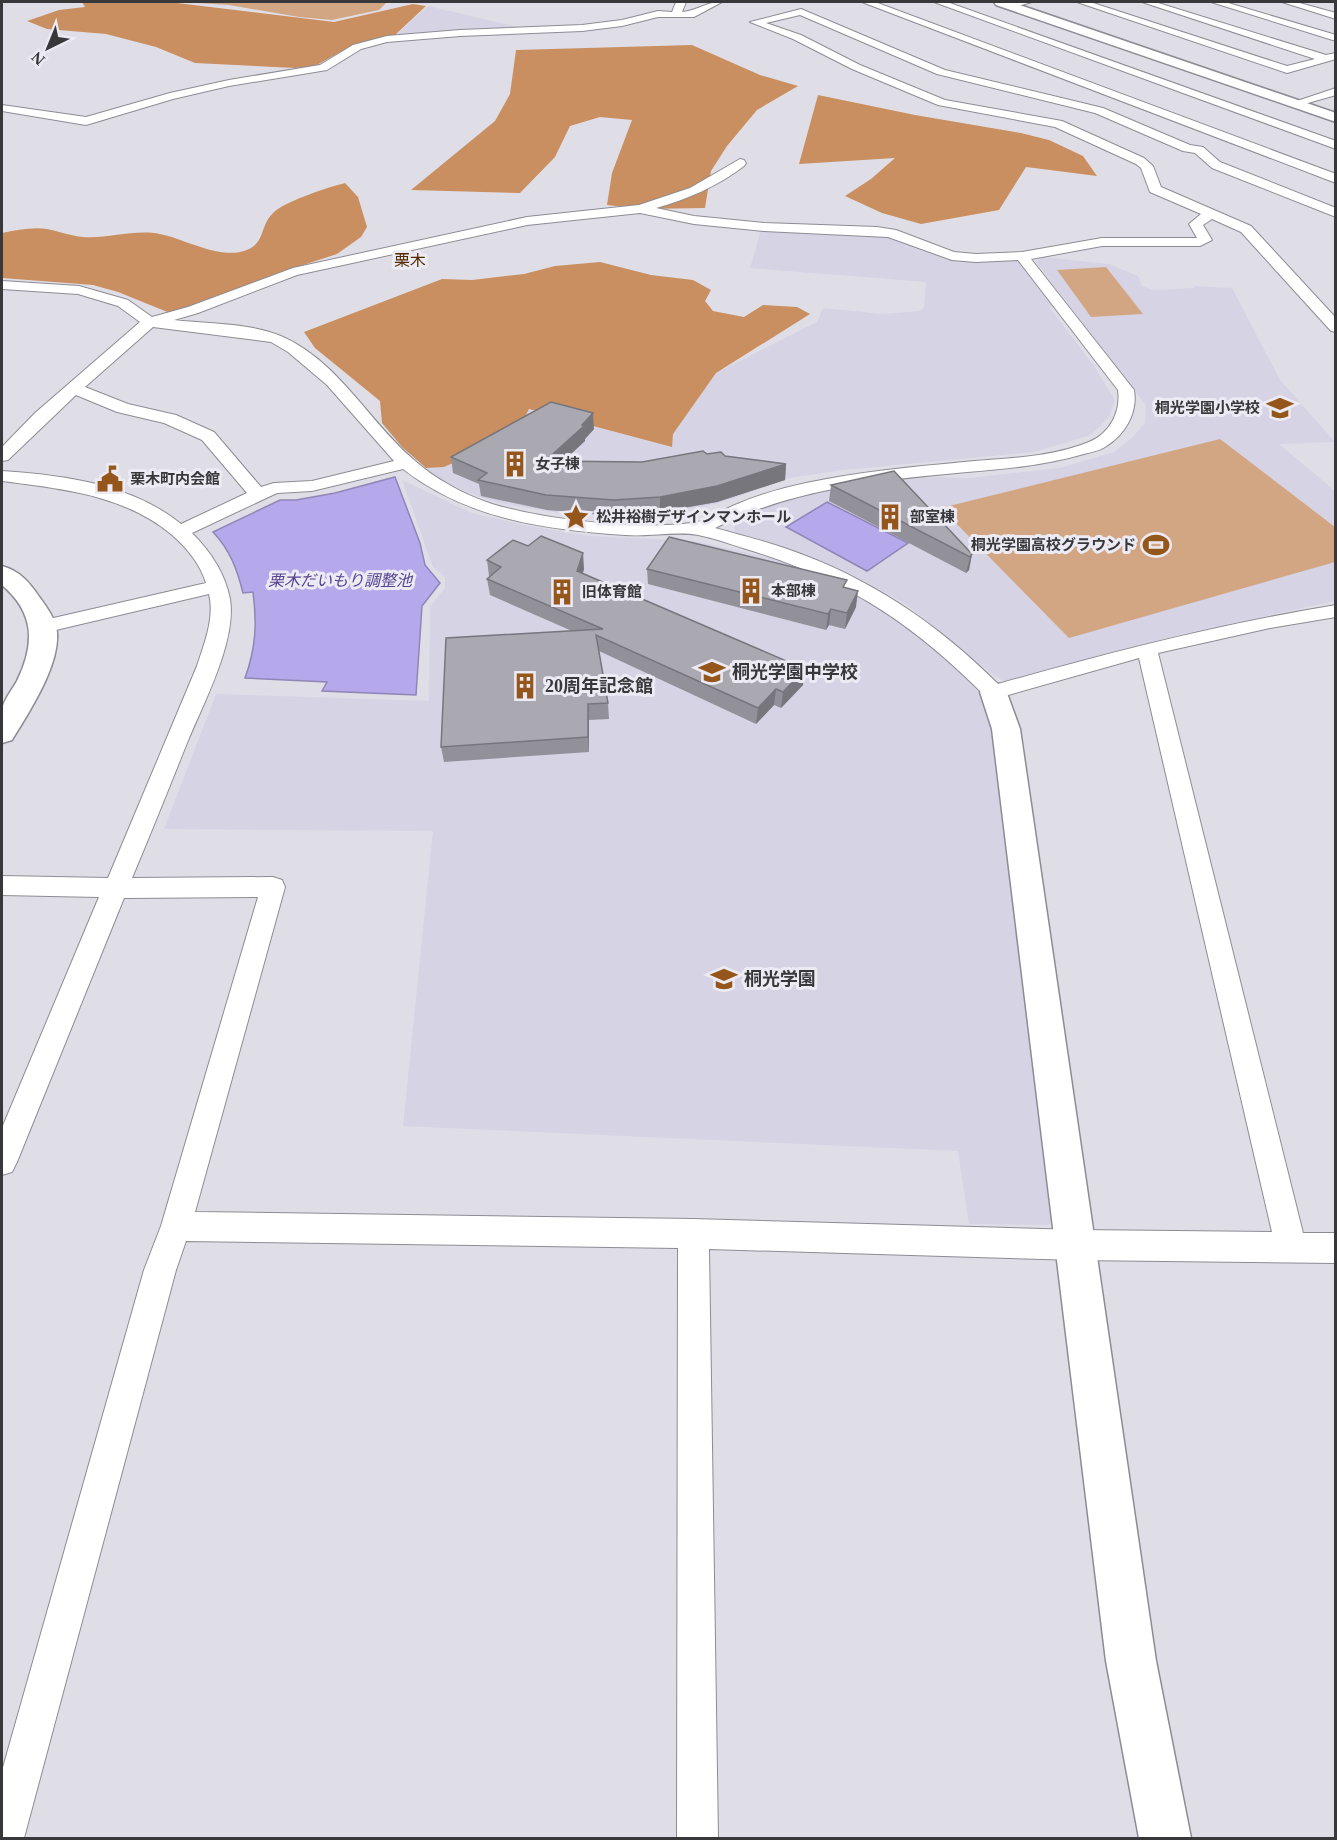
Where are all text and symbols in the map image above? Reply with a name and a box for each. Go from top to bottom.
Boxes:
north arrow [18,18,78,78]
text: N [28,48,48,69]
district label: 栗木 [394,252,426,269]
school or university icon: 桐光学園小学校 [1265,393,1295,423]
place label: 桐光学園小学校 [1155,400,1260,416]
building icon: 女子棟 [500,449,530,479]
place label: 女子棟 [535,455,580,472]
public building icon: 栗木町内会館 [95,464,125,494]
place label: 栗木町内会館 [130,471,220,487]
place icon: 松井裕樹デザインマンホール [561,502,591,532]
building icon: 部室棟 [875,502,905,532]
place label: 松井裕樹デザインマンホール [596,508,791,525]
place label: 部室棟 [910,508,955,525]
sports icon: 桐光学園高校グラウンド [1141,530,1171,560]
place label: 桐光学園高校グラウンド [971,537,1136,553]
water label: 栗木だいもり調整池 [268,572,414,589]
building icon: 本部棟 [736,576,766,606]
building icon: 旧体育館 [547,577,577,607]
place label: 本部棟 [771,582,816,599]
place label: 旧体育館 [582,584,642,600]
school or university icon: 桐光学園中学校 [697,657,727,687]
place label: 桐光学園中学校 [732,662,858,682]
building icon: 20周年記念館 [510,671,540,701]
place label: 20周年記念館 [545,676,653,696]
school or university icon: 桐光学園 [709,964,739,994]
place label: 桐光学園 [744,969,816,989]

